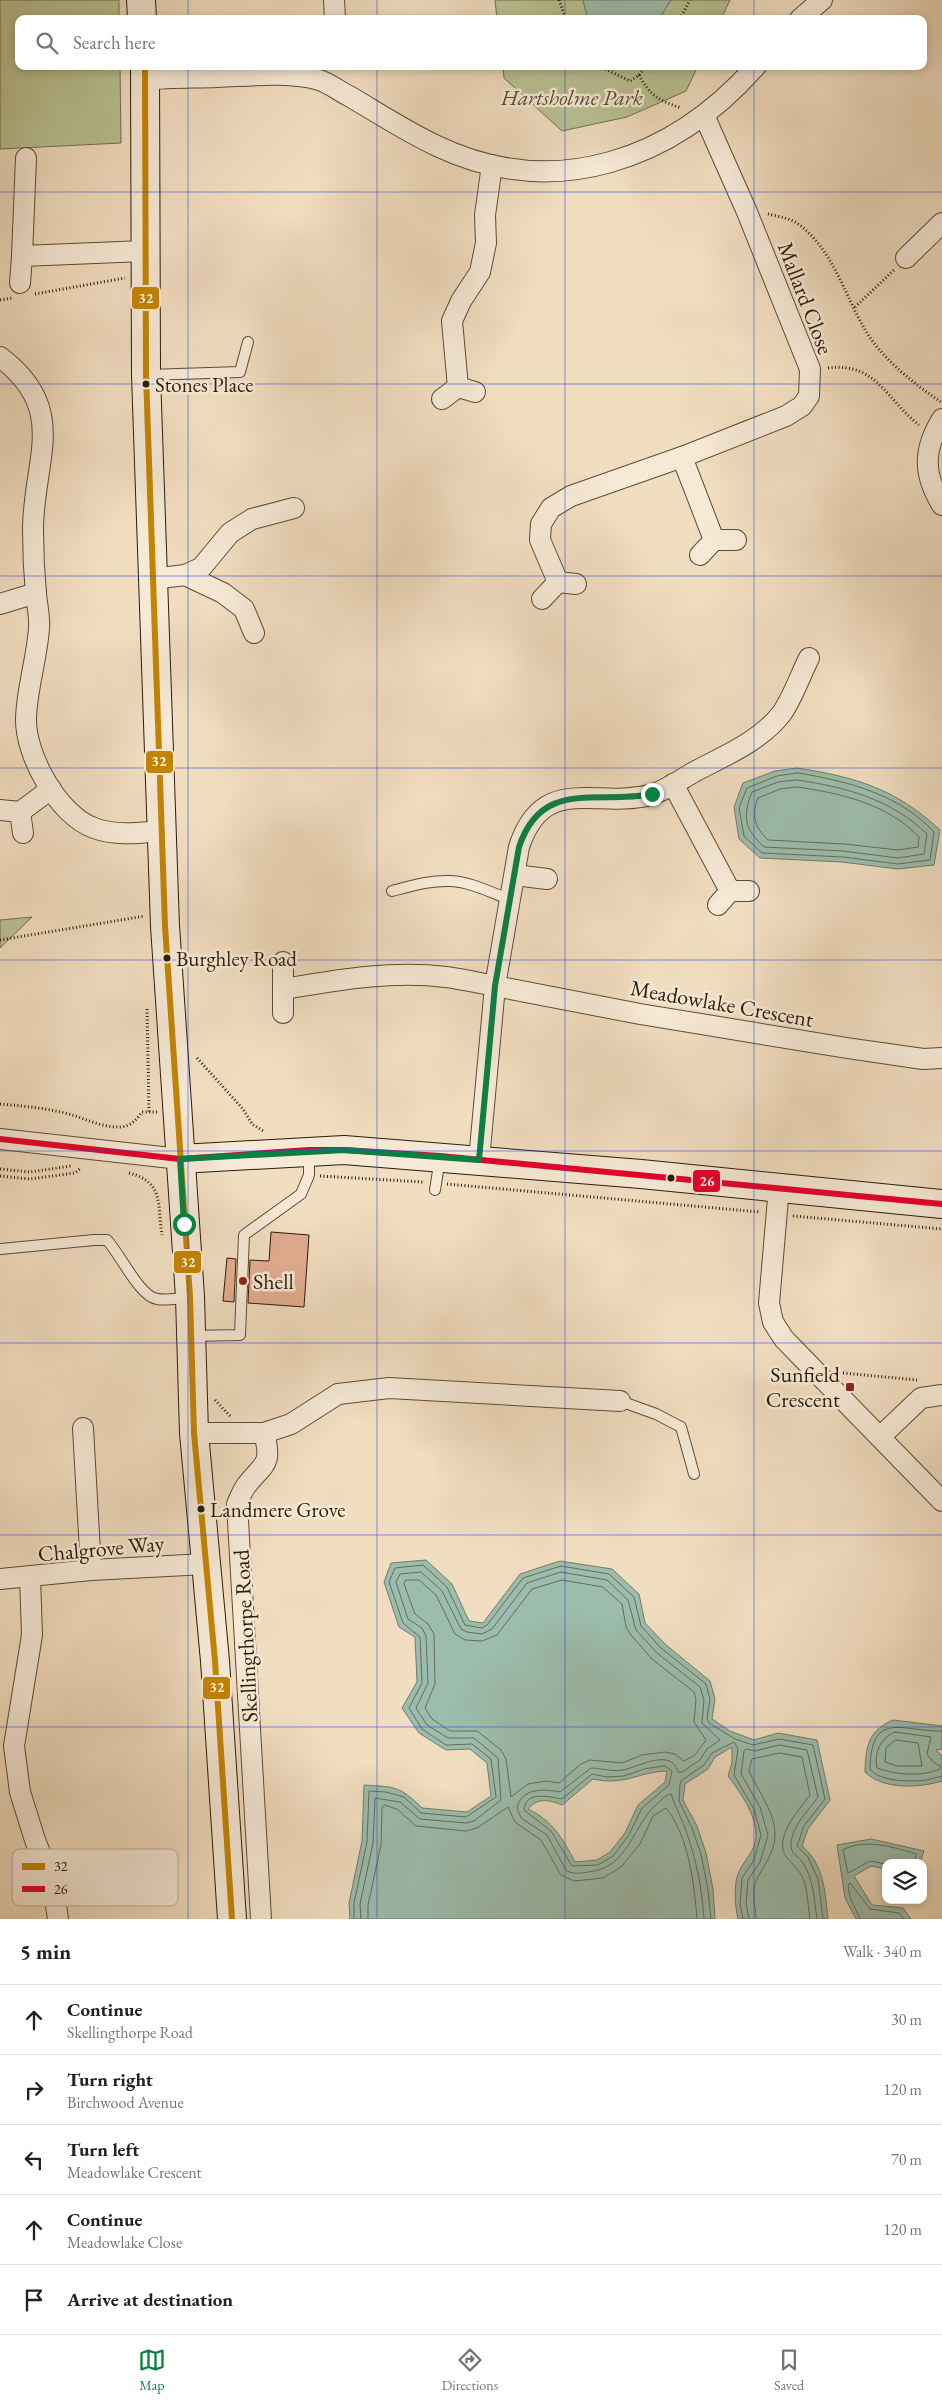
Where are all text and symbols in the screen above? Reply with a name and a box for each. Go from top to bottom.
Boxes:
search box [15,15,927,70]
icon: search [33,29,61,57]
text: Search here [73,30,155,55]
park label: Hartsholme Park [500,83,643,112]
street label: Mallard Close [771,238,840,359]
line badge: 32 [131,286,160,310]
text: 32 [139,289,154,307]
place label: Stones Place [155,371,253,398]
marker: Stones Place [141,379,151,389]
line badge: 32 [145,750,174,774]
text: 32 [152,752,167,770]
route end [641,783,664,806]
place label: Burghley Road [176,945,297,972]
marker: Burghley Road [162,953,172,963]
street label: Meadowlake Crescent [628,973,816,1034]
line badge: 26 [692,1169,721,1193]
text: 26 [700,1172,715,1190]
unlabelled marker [666,1173,676,1183]
route start [173,1213,196,1236]
line badge: 32 [173,1250,202,1274]
text: 32 [181,1253,196,1271]
place label: Shell [253,1267,294,1296]
marker: Shell [237,1275,249,1287]
place label: Sunfield Crescent [766,1360,841,1414]
marker: Sunfield Crescent [844,1381,856,1393]
place label: Landmere Grove [210,1496,346,1523]
marker: Landmere Grove [196,1504,206,1514]
street label: Chalgrove Way [37,1529,166,1568]
street label: Skellingthorpe Road [226,1548,265,1723]
line badge: 32 [202,1676,231,1700]
text: 32 [210,1678,225,1696]
legend [12,1849,178,1906]
text: 32 [54,1857,68,1875]
map controls [882,1859,927,1904]
button: layers [882,1859,927,1904]
text: 26 [54,1880,68,1898]
text: 5 min [20,1938,71,1965]
text: Walk · 340 m [843,1941,922,1962]
text: Continue [67,1997,142,2022]
icon: ahead [20,2006,48,2034]
text: 30 m [891,2009,922,2030]
text: Skellingthorpe Road [67,2022,193,2043]
text: Turn right [67,2067,153,2092]
icon: right [20,2076,48,2104]
text: 120 m [883,2079,922,2100]
text: Birchwood Avenue [67,2092,184,2113]
text: Turn left [67,2137,139,2162]
icon: left [20,2146,48,2174]
text: 70 m [891,2149,922,2170]
text: Meadowlake Crescent [67,2162,202,2183]
text: Continue [67,2207,142,2232]
icon: ahead [20,2216,48,2244]
text: 120 m [883,2219,922,2240]
text: Meadowlake Close [67,2232,182,2253]
icon: arrive [20,2286,48,2314]
text: Arrive at destination [67,2287,233,2312]
tab: Map [138,2346,166,2394]
tab: Directions [442,2346,498,2394]
tab: Saved [774,2346,804,2394]

